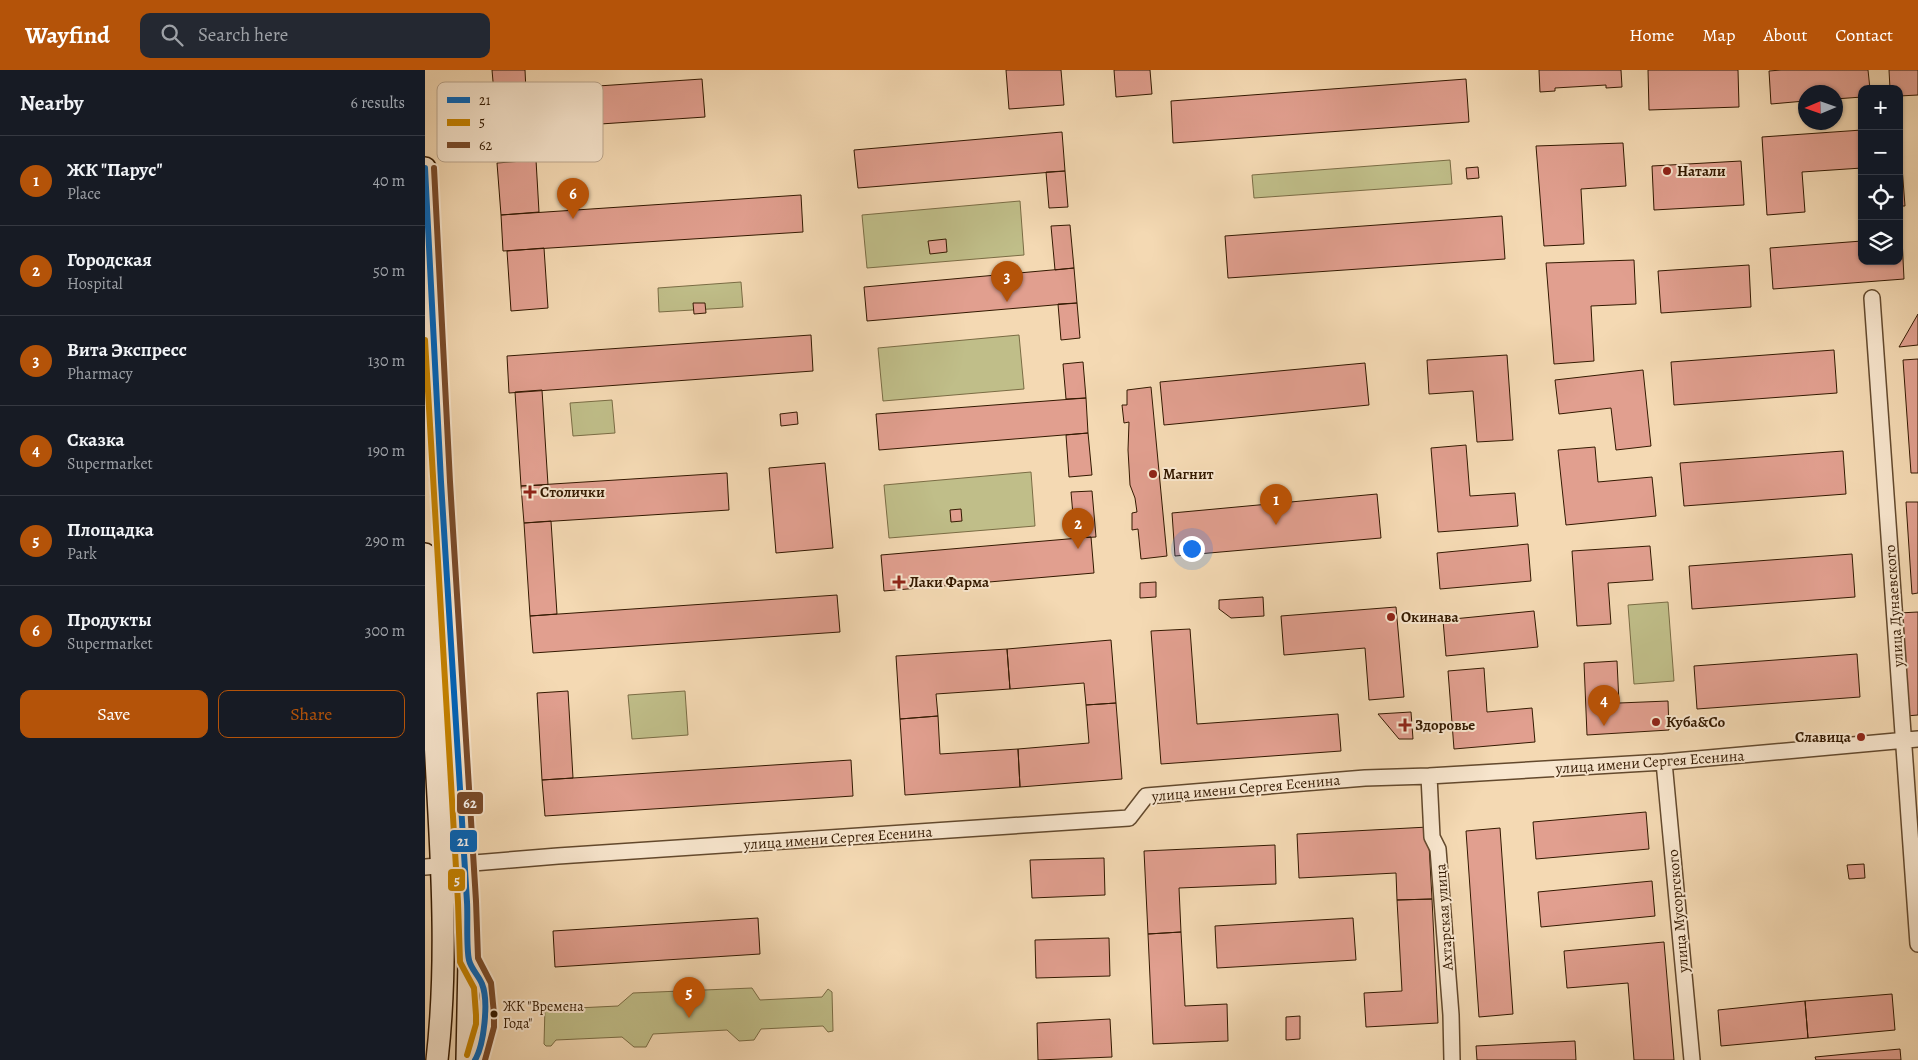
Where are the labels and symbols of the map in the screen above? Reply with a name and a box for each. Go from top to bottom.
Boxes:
legend [437,82,603,162]
north arrow [1798,85,1843,130]
text: 21 [479,91,491,110]
text: 5 [479,113,485,132]
text: 62 [479,136,492,155]
place label: Натали [1677,161,1726,181]
marker: Натали [1661,165,1673,177]
pin: 6 [557,178,589,219]
pin: 3 [991,261,1023,302]
place label: Магнит [1163,464,1214,484]
marker: Магнит [1147,468,1159,480]
place label: Столички [540,482,605,502]
pin: 1 [1260,484,1292,525]
marker: Столички [524,486,536,498]
pin: 2 [1062,508,1094,549]
your location [1179,536,1205,562]
street label: улица Дунаевского [1880,544,1908,669]
place label: Лаки Фарма [909,572,990,592]
marker: Лаки Фарма [893,576,905,588]
place label: Окинава [1401,607,1459,627]
marker: Окинава [1385,611,1397,623]
pin: 4 [1588,685,1620,726]
place label: Куба&Co [1666,712,1725,732]
place label: Здоровье [1415,715,1475,735]
marker: Куба&Co [1650,716,1662,728]
marker: Здоровье [1399,719,1411,731]
place label: Славица [1795,727,1852,747]
marker: Славица [1855,731,1867,743]
street label: улица имени Сергея Есенина [1554,745,1745,779]
street label: улица имени Сергея Есенина [1150,770,1341,806]
line badge: 62 [456,791,484,815]
text: 62 [463,794,477,813]
street label: улица имени Сергея Есенина [742,821,933,855]
line badge: 21 [449,829,478,853]
text: 21 [457,832,469,851]
street label: улица Мусоргского [1663,849,1693,974]
street label: Ахтарская улица [1430,863,1458,972]
line badge: 5 [447,868,466,892]
text: 5 [454,871,460,890]
pin: 5 [673,977,705,1018]
place label: ЖК "Времена Года" [503,997,584,1033]
marker: ЖК "Времена Года" [489,1009,499,1019]

